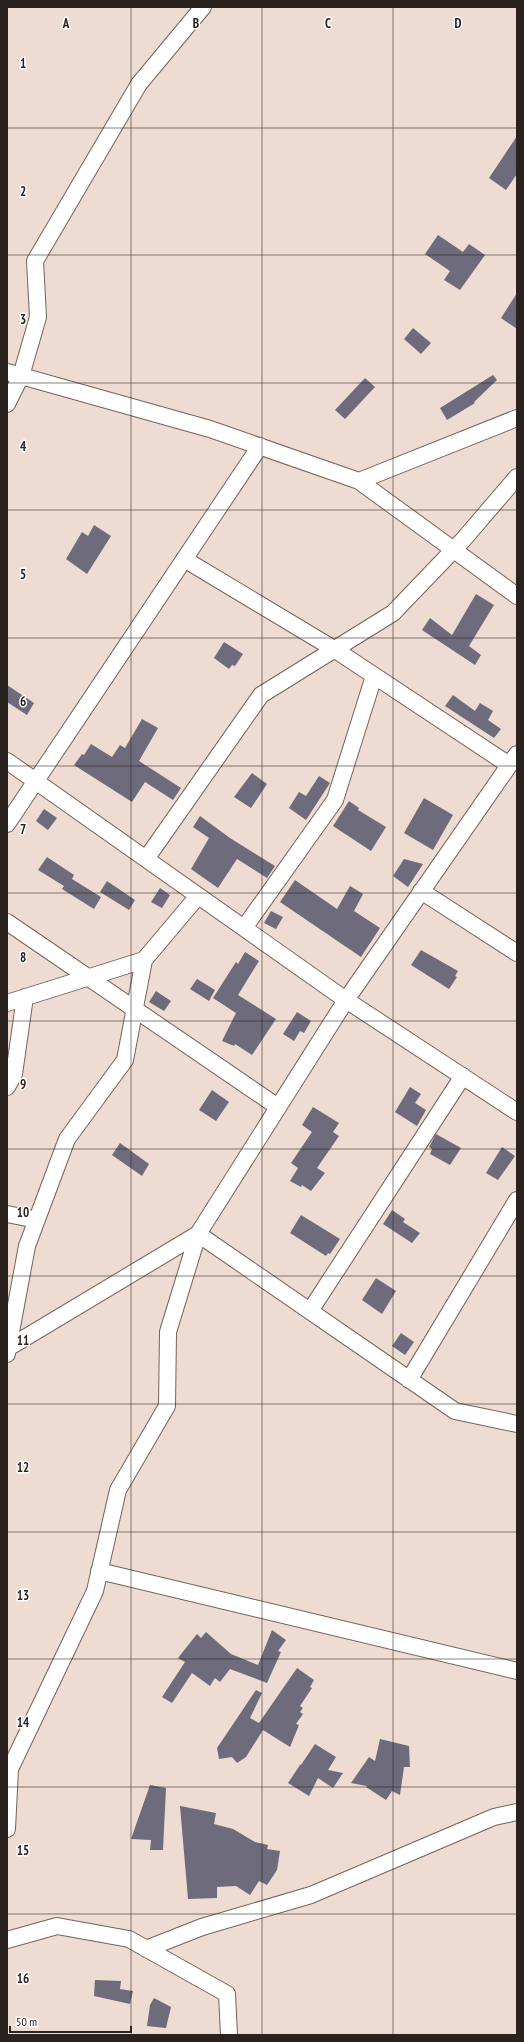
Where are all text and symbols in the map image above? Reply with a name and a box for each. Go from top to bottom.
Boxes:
text: A [62,15,70,32]
text: B [193,15,199,32]
text: C [325,15,331,32]
text: D [455,15,462,32]
text: 1 [20,55,26,72]
text: 2 [20,183,26,200]
text: 3 [20,311,26,328]
text: 4 [20,438,27,455]
text: 5 [20,566,26,583]
text: 6 [20,693,26,710]
text: 7 [20,821,26,838]
text: 8 [20,949,26,966]
text: 9 [20,1076,26,1093]
text: 10 [17,1204,29,1221]
text: 11 [17,1332,29,1349]
text: 12 [17,1459,29,1476]
text: 13 [17,1587,29,1604]
text: 14 [17,1714,30,1731]
text: 15 [17,1842,29,1859]
text: 16 [17,1970,29,1987]
scale bar [10,2008,131,2034]
text: 50 m [16,2014,37,2029]

